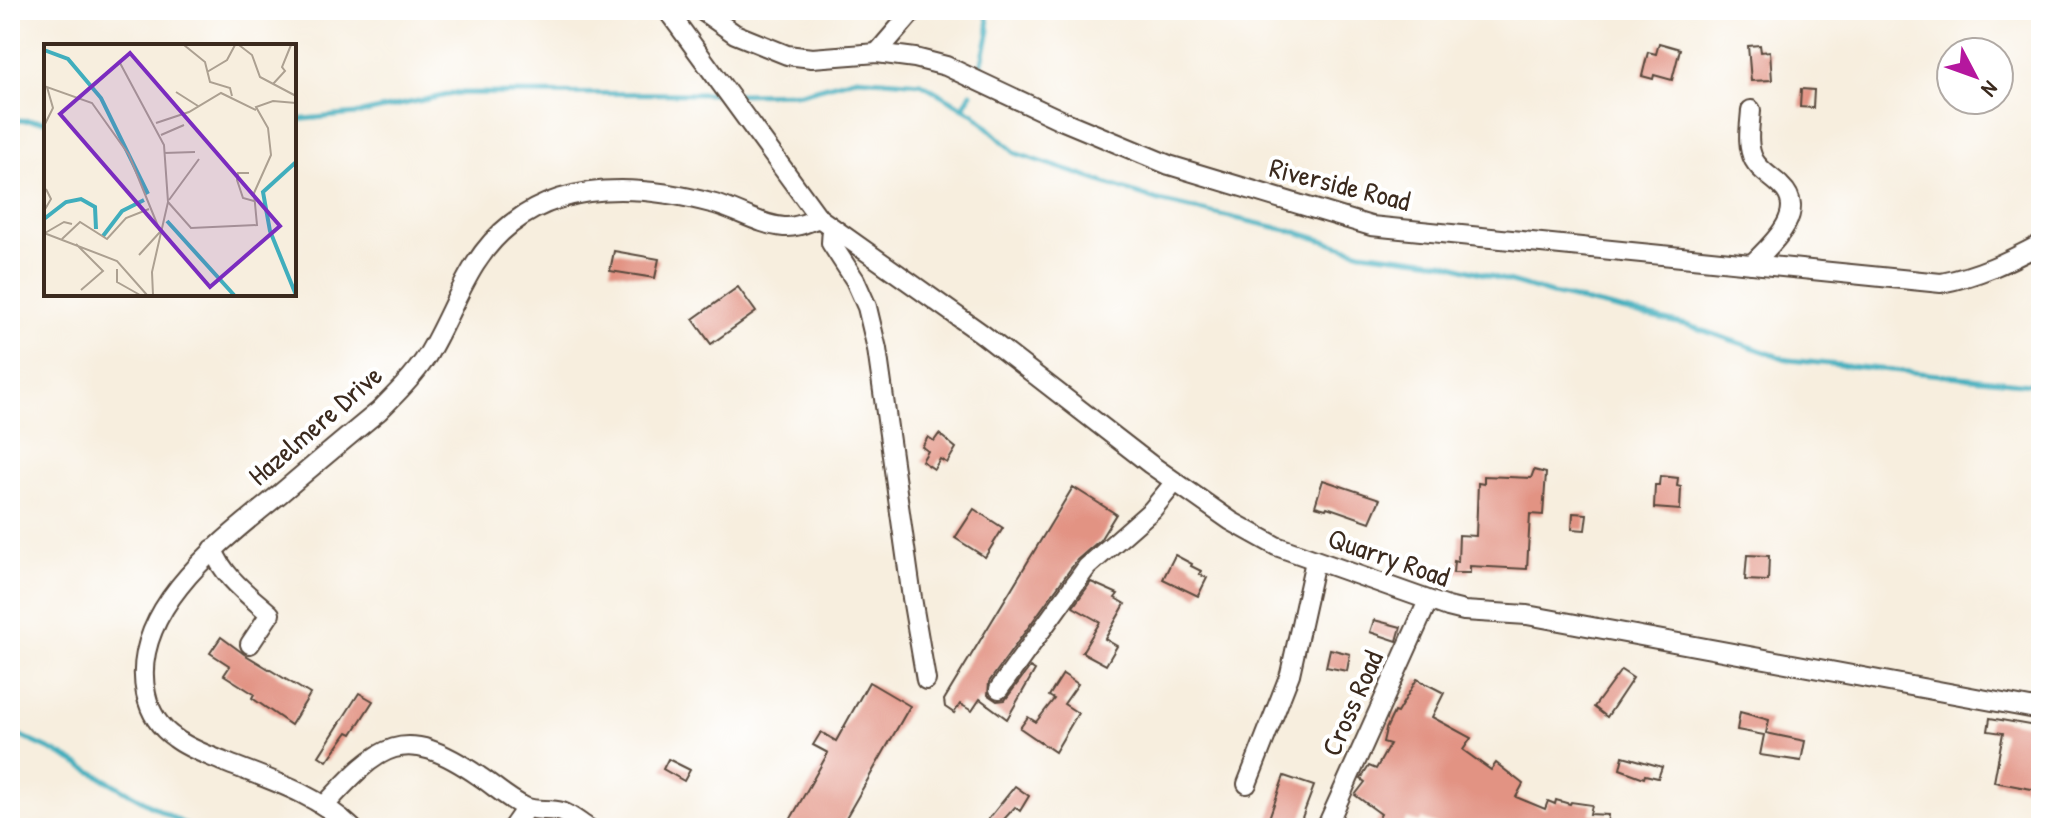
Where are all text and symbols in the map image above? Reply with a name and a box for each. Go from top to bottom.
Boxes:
north arrow [1935,36,2015,116]
inset map [44,44,296,296]
text: N [1975,75,2005,104]
street label: Riverside Road [1266,148,1414,220]
street label: Hazelmere Drive [240,356,390,494]
street label: Quarry Road [1323,518,1455,596]
street label: Cross Road [1312,644,1392,762]

